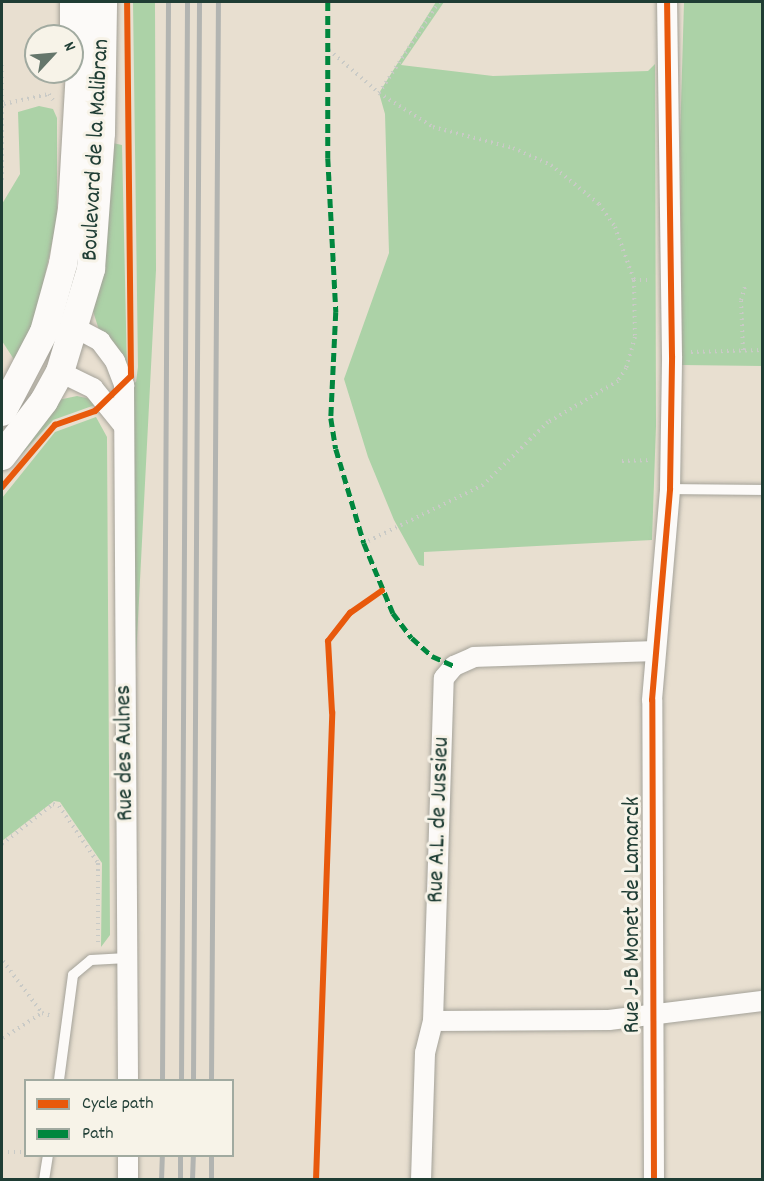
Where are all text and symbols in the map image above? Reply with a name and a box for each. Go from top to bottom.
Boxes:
north arrow [24,24,84,84]
text: N [57,38,81,55]
street label: Boulevard de la Malibran [77,38,117,262]
street label: Rue des Aulnes [110,685,142,821]
street label: Rue A.L. de Jussieu [423,736,457,904]
street label: Rue J-B Monet de Lamarck [620,796,648,1034]
legend [24,1079,234,1157]
text: Cycle path [82,1092,153,1117]
text: Path [82,1122,114,1147]

